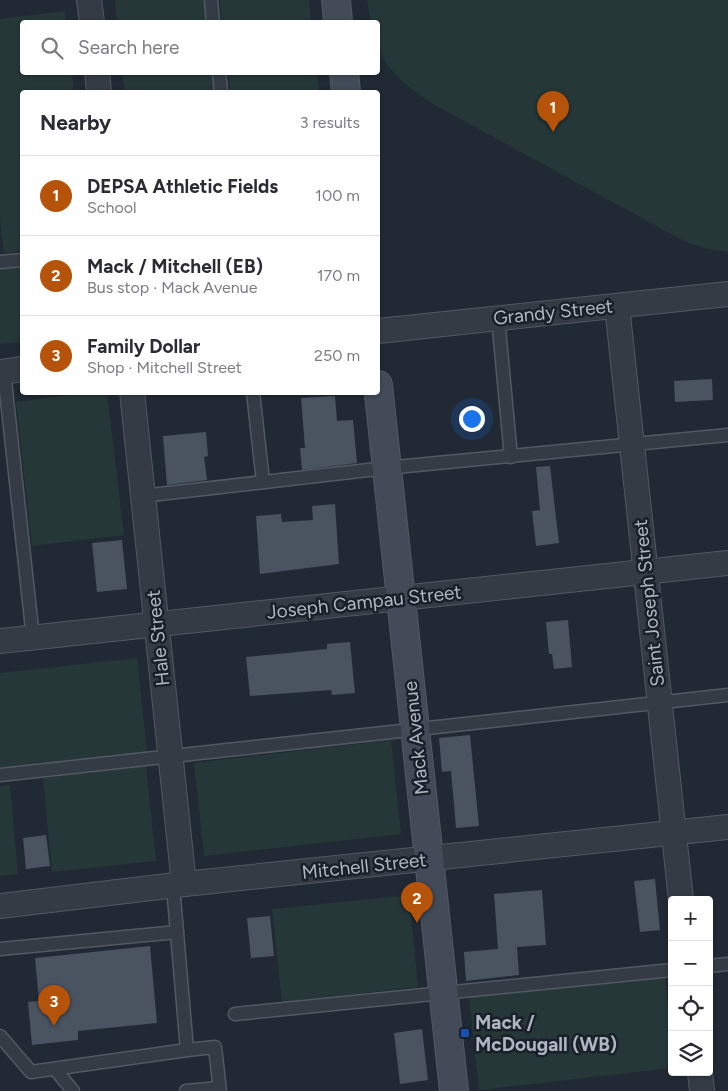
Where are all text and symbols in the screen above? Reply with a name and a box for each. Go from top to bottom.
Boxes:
search box [20,20,380,75]
icon: search [38,34,66,62]
text: Search here [78,36,180,59]
pin: 1 [537,91,569,132]
text: Nearby [40,110,111,135]
text: 3 results [300,113,360,132]
text: DEPSA Athletic Fields [87,175,278,198]
text: 1 [53,186,59,205]
text: 100 m [315,186,360,205]
text: School [87,198,137,217]
text: Mack / Mitchell (EB) [87,255,263,278]
text: 2 [51,266,61,285]
text: 170 m [317,266,360,285]
text: Bus stop · Mack Avenue [87,278,257,297]
street label: Grandy Street [492,294,614,330]
text: Family Dollar [87,335,200,358]
text: 3 [52,346,60,365]
text: 250 m [314,346,360,365]
text: Shop · Mitchell Street [87,358,242,377]
your location [459,406,485,432]
street label: Saint Joseph Street [629,518,669,688]
street label: Joseph Campau Street [266,580,462,624]
street label: Hale Street [142,589,174,687]
street label: Mack Avenue [399,680,433,796]
street label: Mitchell Street [301,848,427,884]
pin: 2 [401,882,433,923]
map controls [668,896,713,1076]
button: + [668,896,713,941]
button: − [668,941,713,986]
pin: 3 [38,985,70,1026]
button: locate [668,986,713,1031]
place label: Mack / McDougall (WB) [475,1011,617,1056]
marker: Mack / McDougall (WB) [459,1027,471,1039]
button: layers [668,1031,713,1076]

